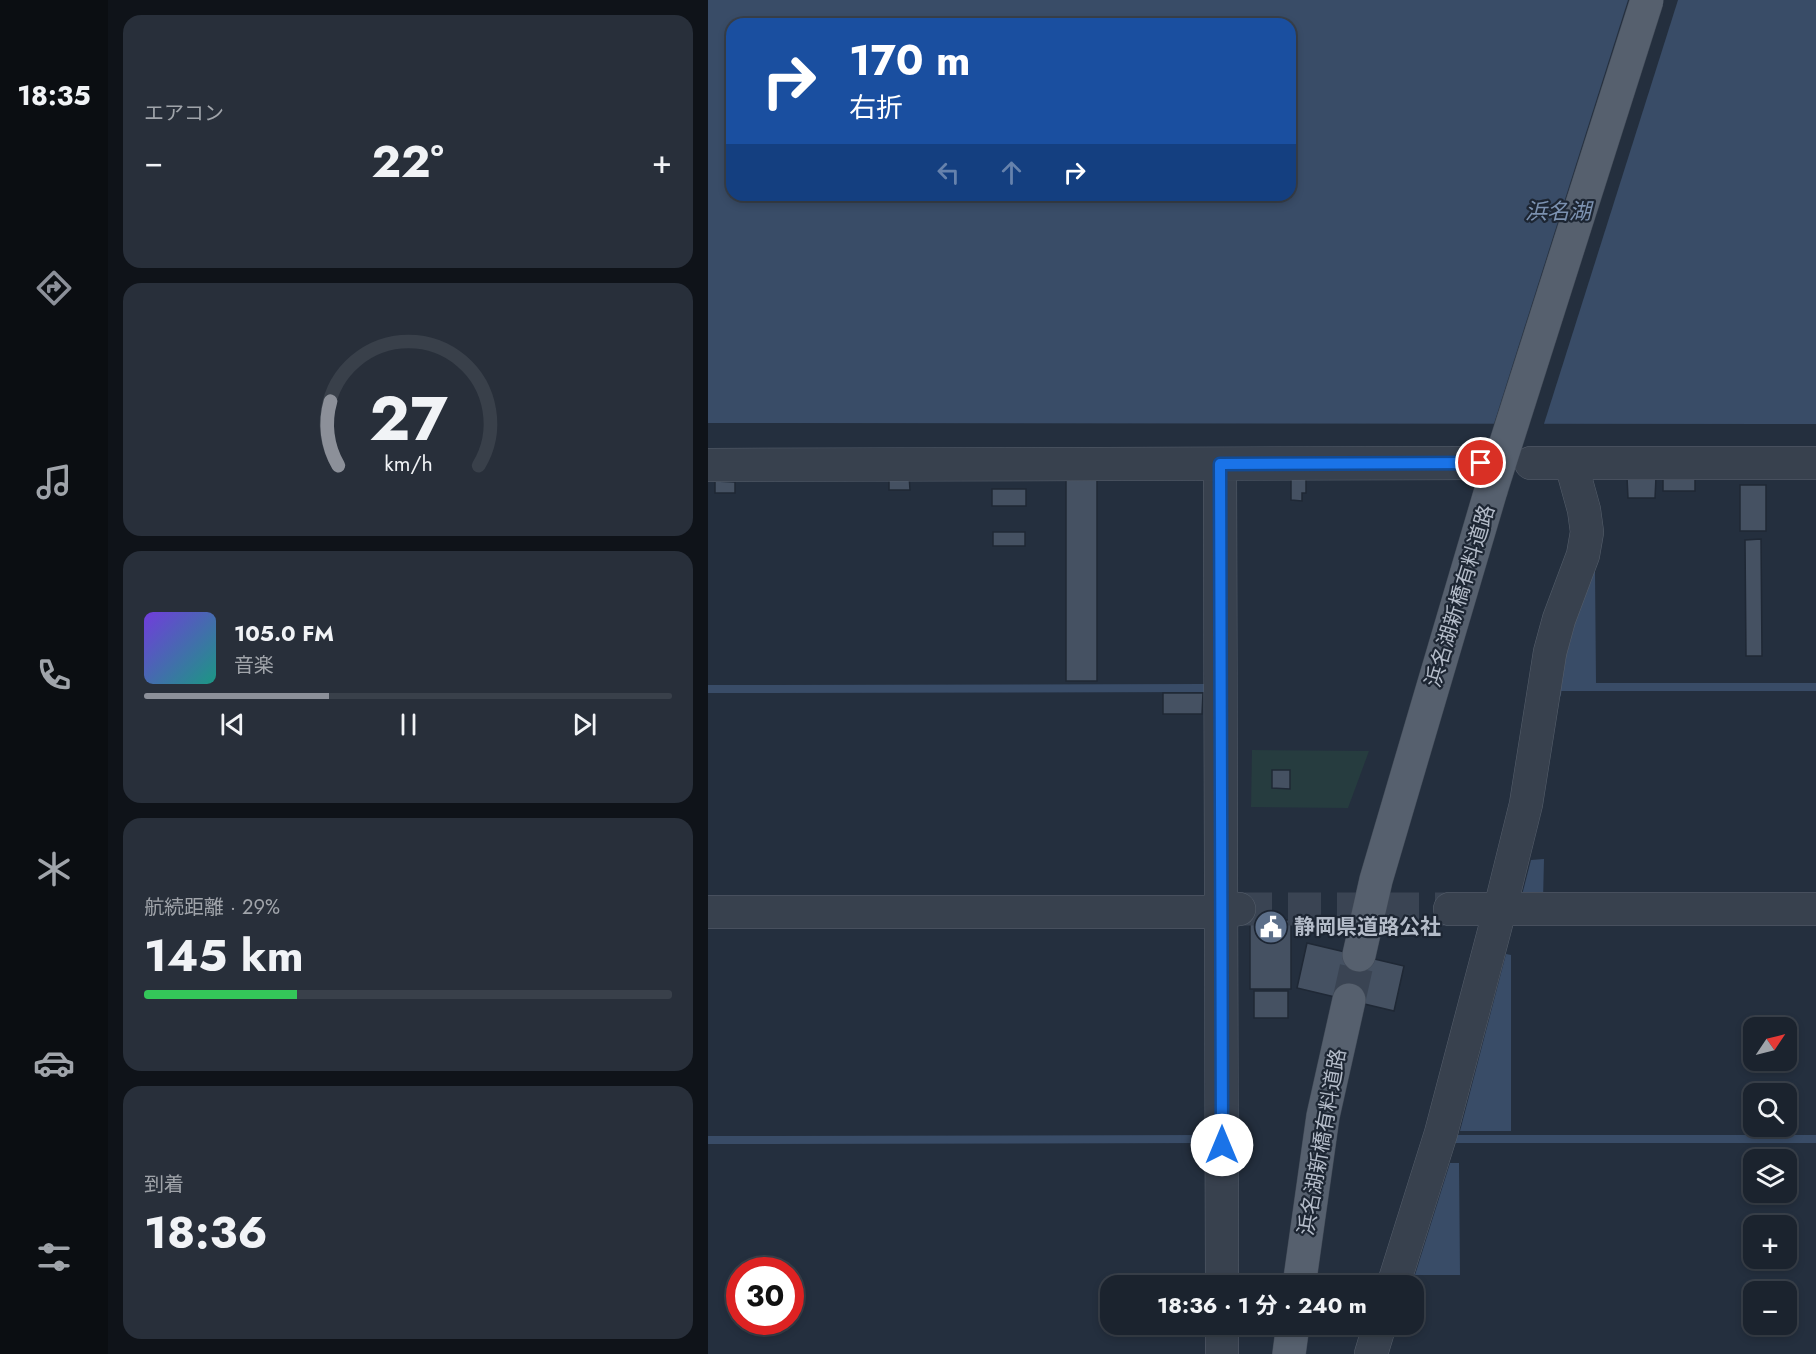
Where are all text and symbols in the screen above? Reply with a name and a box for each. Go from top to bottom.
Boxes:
text: 170 m [849,30,971,91]
icon: right [750,42,828,120]
text: 18:35 [17,76,91,115]
text: 右折 [849,88,903,127]
text: エアコン [144,99,224,128]
text: 22° [371,129,444,194]
text: − [144,138,163,185]
text: + [652,138,672,185]
icon: left [932,156,965,189]
icon: ahead [995,156,1028,189]
icon: right [1058,156,1091,189]
water label: 浜名湖 [1525,195,1594,227]
icon: directions [33,267,75,309]
text: 27 [369,373,448,463]
pin [1455,437,1506,488]
icon: arrive [1464,446,1497,479]
text: km/h [384,449,432,480]
icon: music [33,461,75,503]
street label: 浜名湖新橋有料道路 [1418,501,1502,691]
text: 105.0 FM [234,617,334,649]
text: 音楽 [234,651,274,680]
icon: phone [33,654,75,696]
icon: previous [216,708,249,741]
icon: pause [392,708,425,741]
icon: next [568,708,601,741]
icon: climate [33,848,75,890]
text: 航続距離 · 29% [144,893,280,922]
public building icon: 静岡県道路公社 [1253,909,1289,945]
place label: 静岡県道路公社 [1294,912,1441,942]
text: 145 km [144,923,304,988]
north arrow [1743,1017,1797,1071]
map controls [1743,1017,1797,1335]
icon: car [33,1042,75,1084]
street label: 浜名湖新橋有料道路 [1291,1046,1353,1238]
button: search [1743,1083,1797,1137]
position arrow [1190,1113,1254,1177]
button: layers [1743,1149,1797,1203]
text: 到着 [144,1170,184,1199]
text: 18:36 [144,1200,268,1265]
button: + [1743,1215,1797,1269]
icon: filters [33,1236,75,1278]
speed limit sign: 30 [726,1257,804,1335]
button: − [1743,1281,1797,1335]
text: 18:36 · 1 分 · 240 m [1157,1289,1367,1321]

